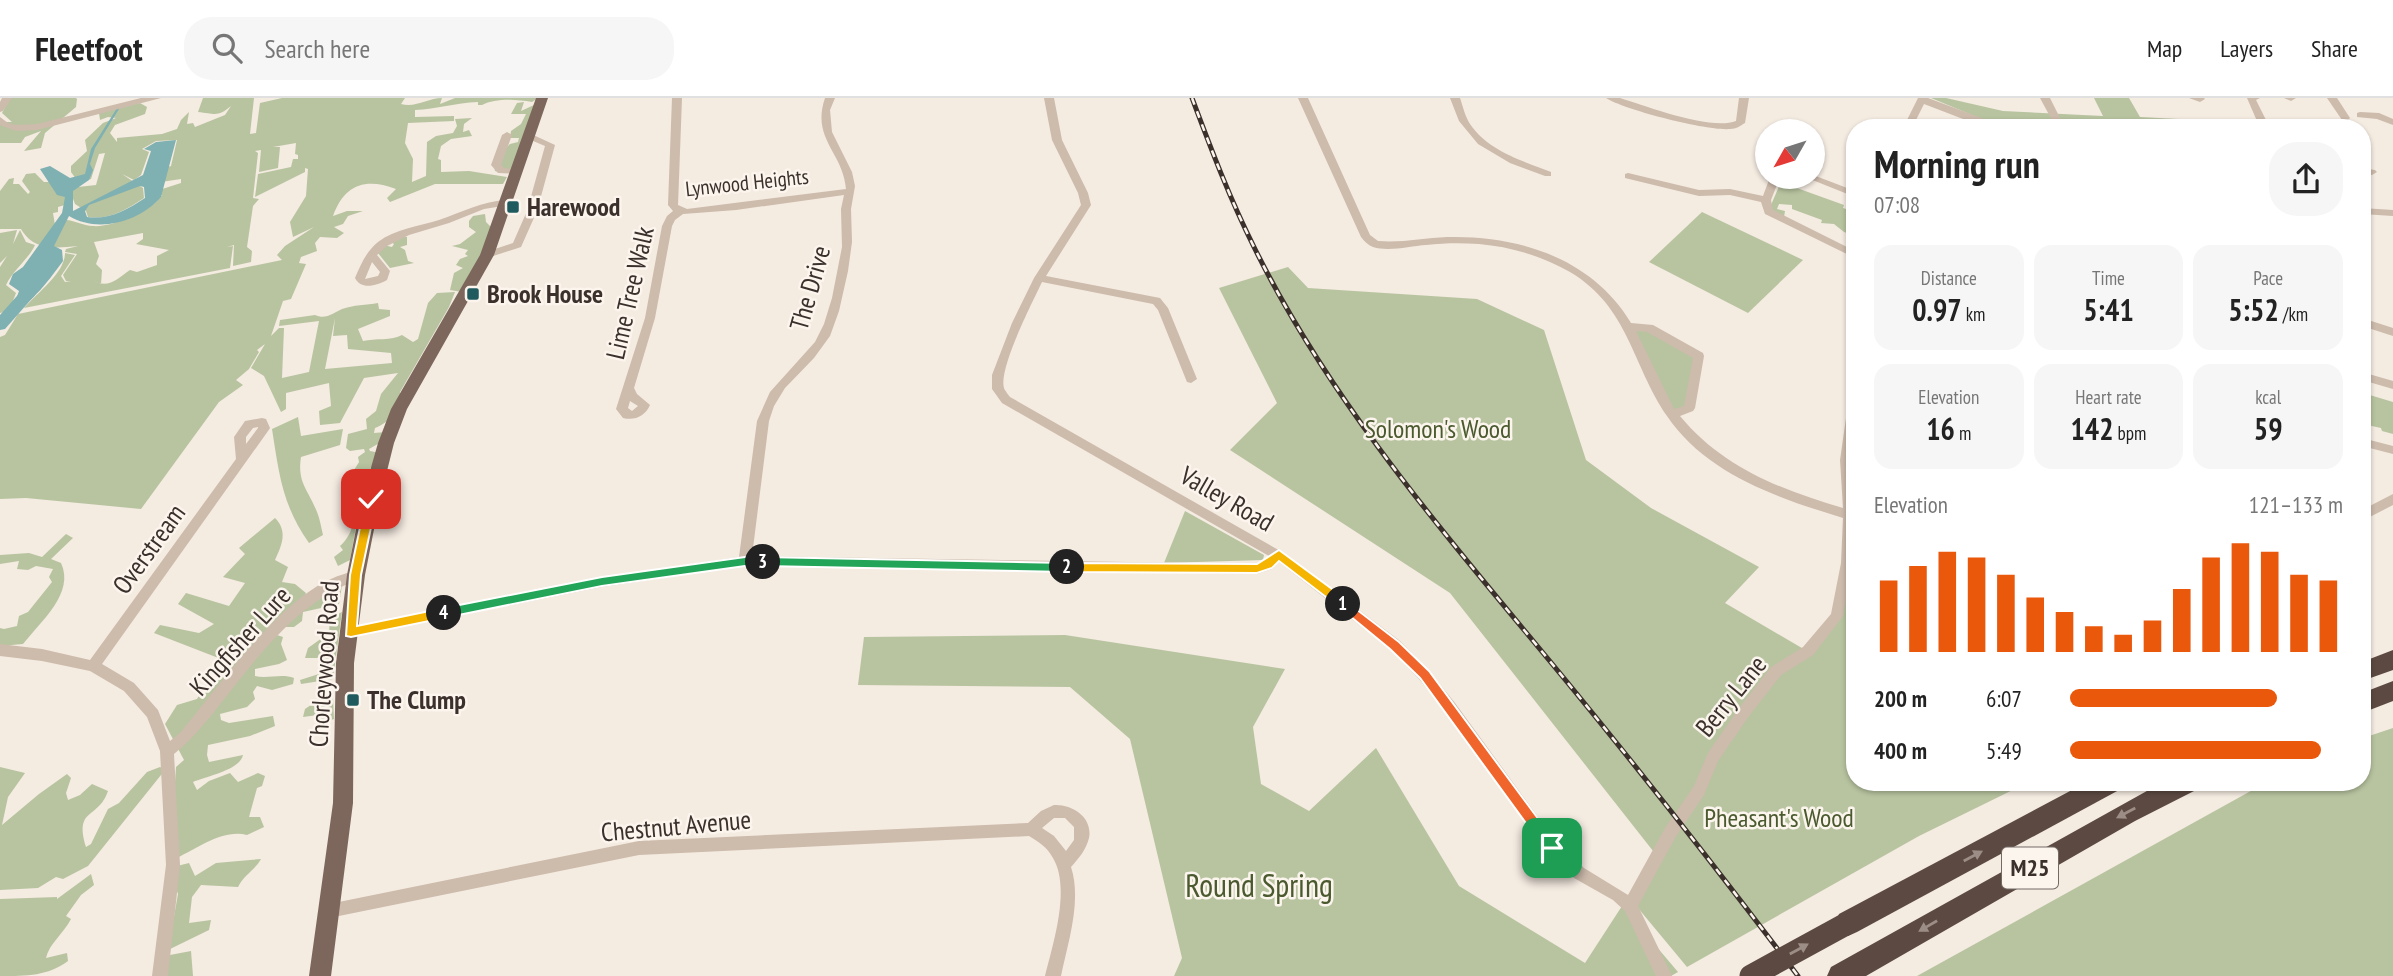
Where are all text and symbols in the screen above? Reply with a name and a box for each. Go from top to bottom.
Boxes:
search box [184,17,674,80]
text: Fleetfoot [35,27,142,70]
icon: search [208,29,246,67]
text: Search here [264,32,370,65]
text: Map [2147,33,2182,64]
text: Layers [2220,33,2273,64]
text: Share [2311,33,2358,64]
north arrow [1755,119,1825,189]
map controls [1755,119,1825,189]
text: Morning run [1874,139,2040,188]
button: share [2269,142,2343,216]
street label: Lynwood Heights [684,163,810,202]
place label: Harewood [527,190,620,223]
text: 07:08 [1874,190,1920,219]
marker: Harewood [505,199,521,215]
street label: Lime Tree Walk [598,223,661,362]
street label: The Drive [782,242,837,334]
text: Distance [1921,266,1977,290]
text: Time [2092,266,2125,290]
text: Pace [2253,266,2283,290]
place label: Brook House [487,277,603,310]
marker: Brook House [465,286,481,302]
text: 0.97 [1912,290,1962,329]
text: 5:41 [2083,290,2134,329]
text: 5:52 [2228,290,2279,329]
text: km [1962,302,1985,326]
text: /km [2279,302,2308,326]
text: Elevation [1918,385,1979,409]
text: Heart rate [2075,385,2142,409]
text: kcal [2255,385,2281,409]
text: 16 [1926,409,1955,448]
text: 142 [2071,409,2114,448]
text: 59 [2254,409,2283,448]
park label: Solomon's Wood [1365,412,1511,445]
text: m [1955,421,1971,445]
text: bpm [2114,421,2146,445]
street label: Valley Road [1174,458,1280,539]
pin [341,469,401,529]
icon: check [352,480,390,518]
text: Elevation [1874,490,1948,519]
text: 121–133 m [2249,490,2343,519]
street label: Overstream [105,497,192,600]
pin: 3 [746,545,780,580]
text: 3 [758,549,767,573]
pin: 2 [1050,550,1084,584]
text: 2 [1062,554,1071,578]
street label: Kingfisher Lure [182,579,297,702]
street label: Chorleywood Road [301,580,346,748]
pin: 1 [1326,587,1360,622]
text: 1 [1338,591,1347,615]
pin: 4 [426,596,462,630]
text: 4 [439,600,448,624]
street label: Berry Lane [1688,648,1773,743]
place label: The Clump [367,683,466,716]
text: 200 m [1874,684,1927,713]
text: 6:07 [1986,684,2022,713]
marker: The Clump [345,692,361,708]
text: 400 m [1874,736,1927,765]
text: 5:49 [1986,736,2022,765]
park label: Pheasant's Wood [1704,801,1854,834]
street label: Chestnut Avenue [600,803,752,848]
one-way arrow [2116,808,2136,819]
pin [1522,818,1582,878]
icon: arrive [1533,829,1571,867]
road number: M25 [2002,848,2058,888]
one-way arrow [1963,850,1983,862]
park label: Round Spring [1185,864,1333,906]
one-way arrow [1919,920,1938,932]
one-way arrow [1789,944,1809,955]

